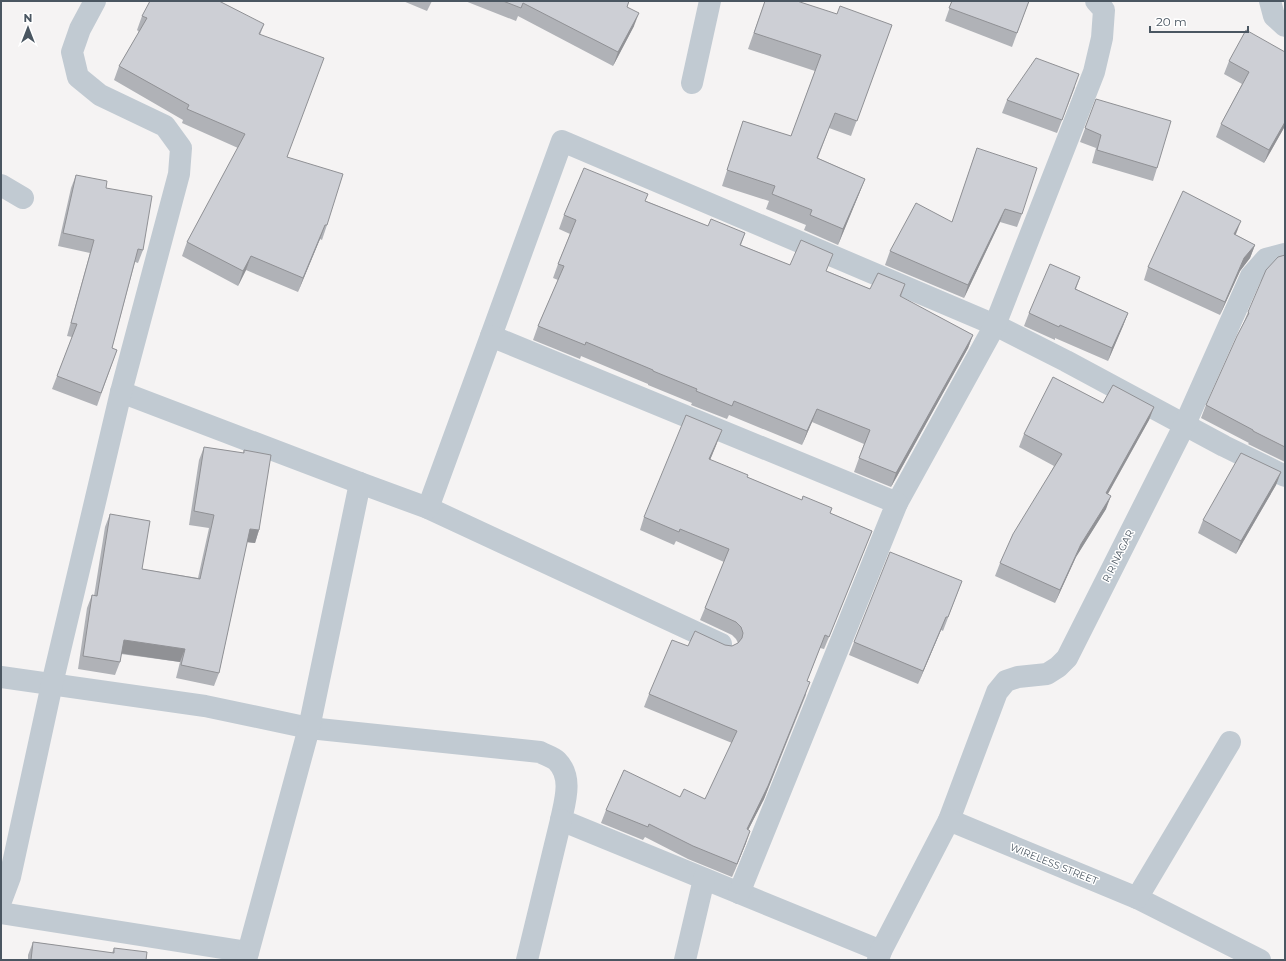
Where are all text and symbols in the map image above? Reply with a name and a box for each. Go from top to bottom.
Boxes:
north arrow [8,8,48,48]
scale bar [1150,8,1248,34]
text: N [24,11,32,25]
text: 20 m [1156,14,1187,29]
street label: R R NAGAR [1099,528,1137,584]
street label: WIRELESS STREET [1008,840,1100,888]

